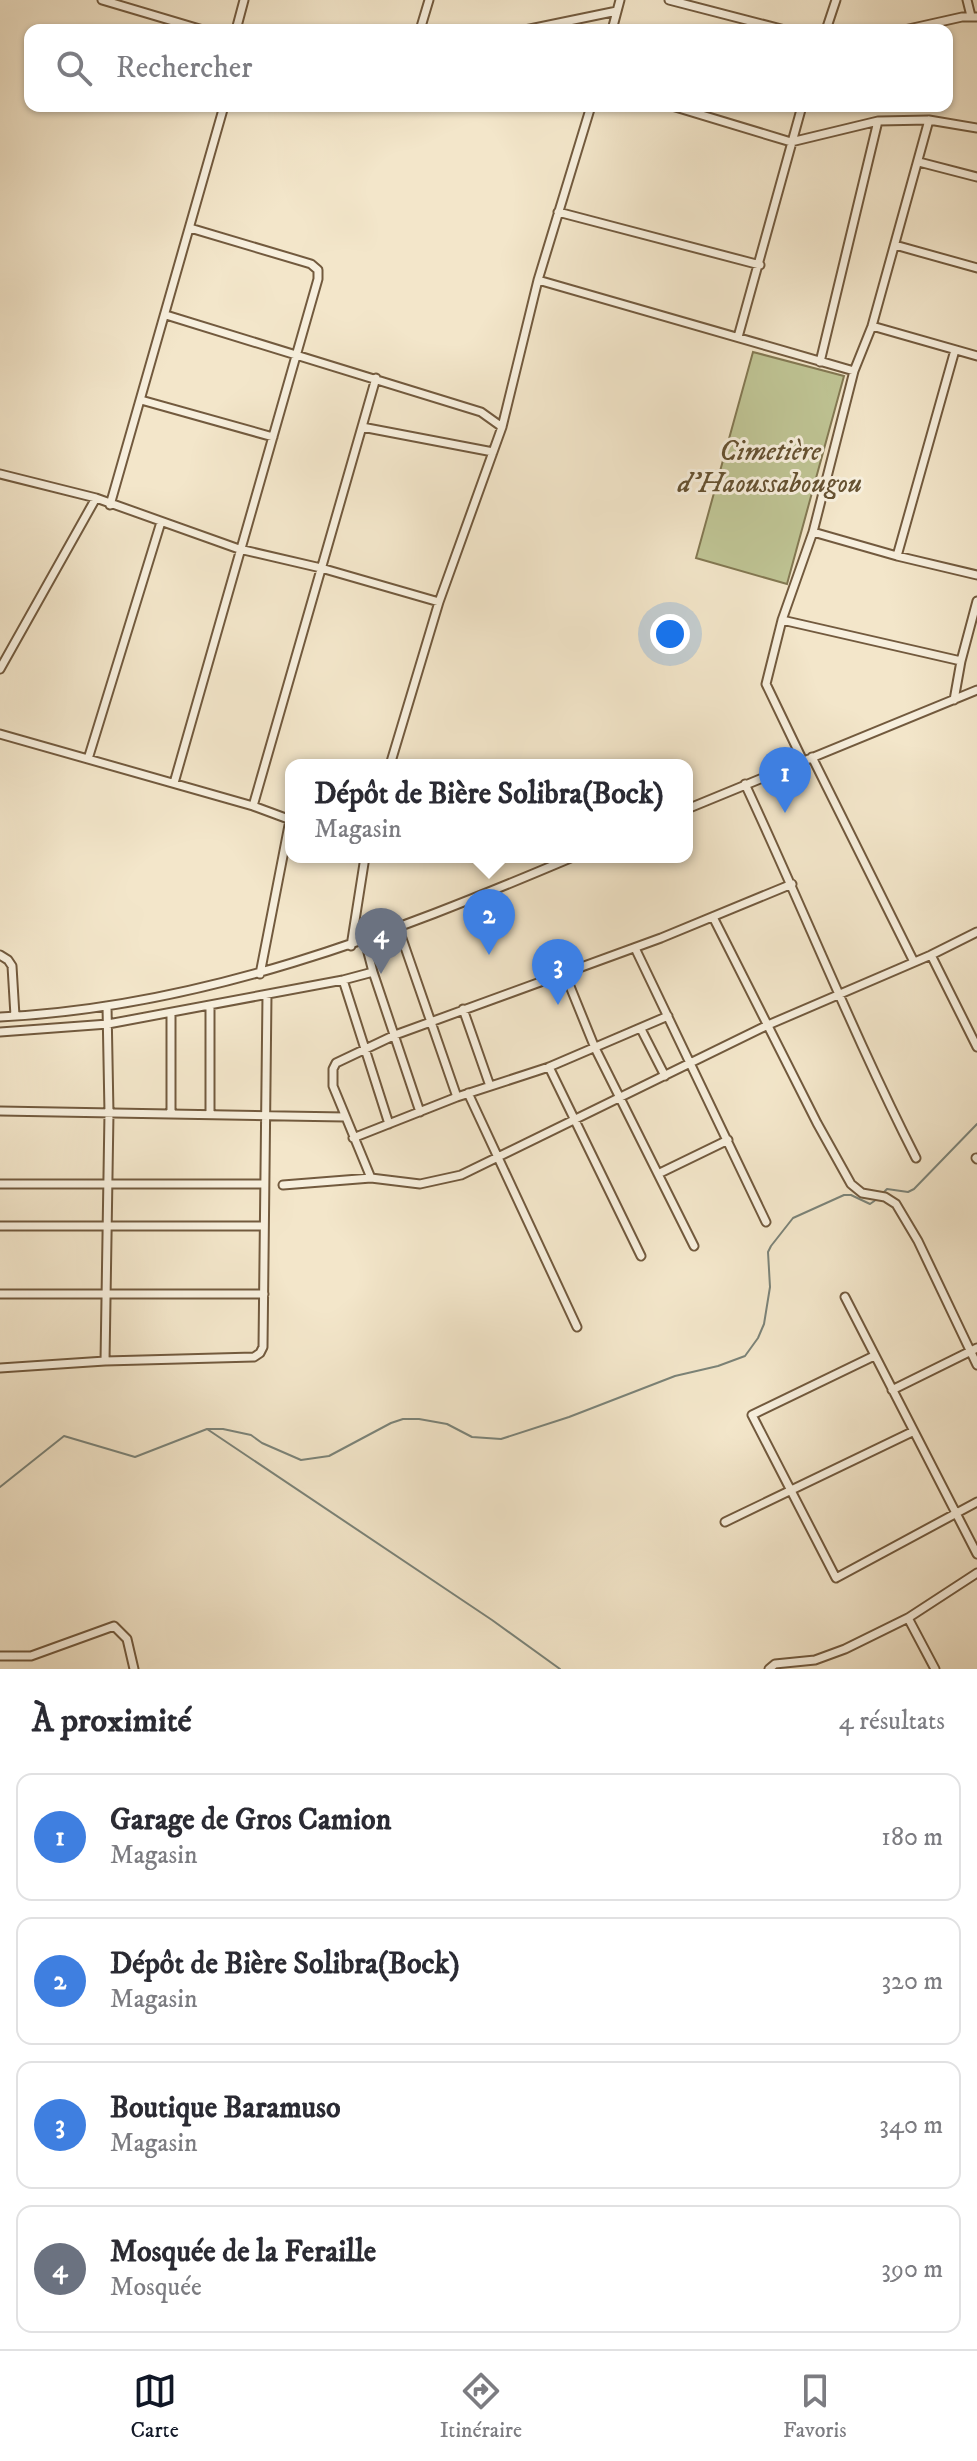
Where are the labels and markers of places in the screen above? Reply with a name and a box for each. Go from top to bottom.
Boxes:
pin: 1 [759,747,811,813]
pin: 2 [463,889,515,955]
pin: 4 [355,908,407,974]
pin: 3 [532,939,584,1005]

